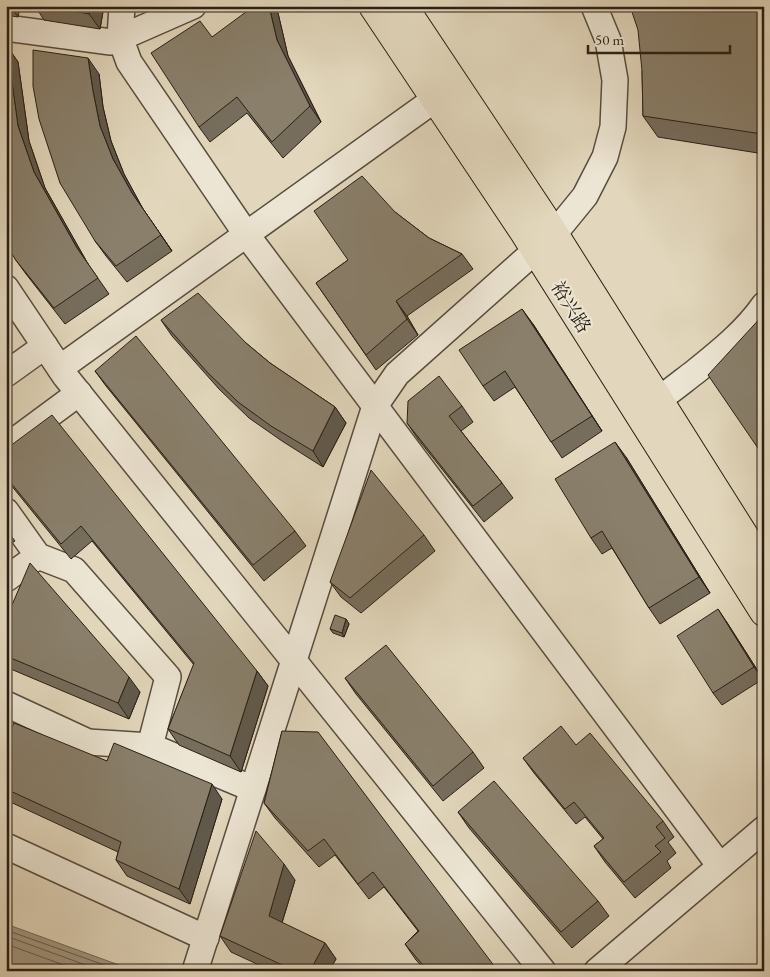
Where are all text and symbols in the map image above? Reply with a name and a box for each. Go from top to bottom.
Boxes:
scale bar [588,22,730,54]
text: 50 m [595,30,624,49]
street label: 裕兴路 [545,276,597,338]

